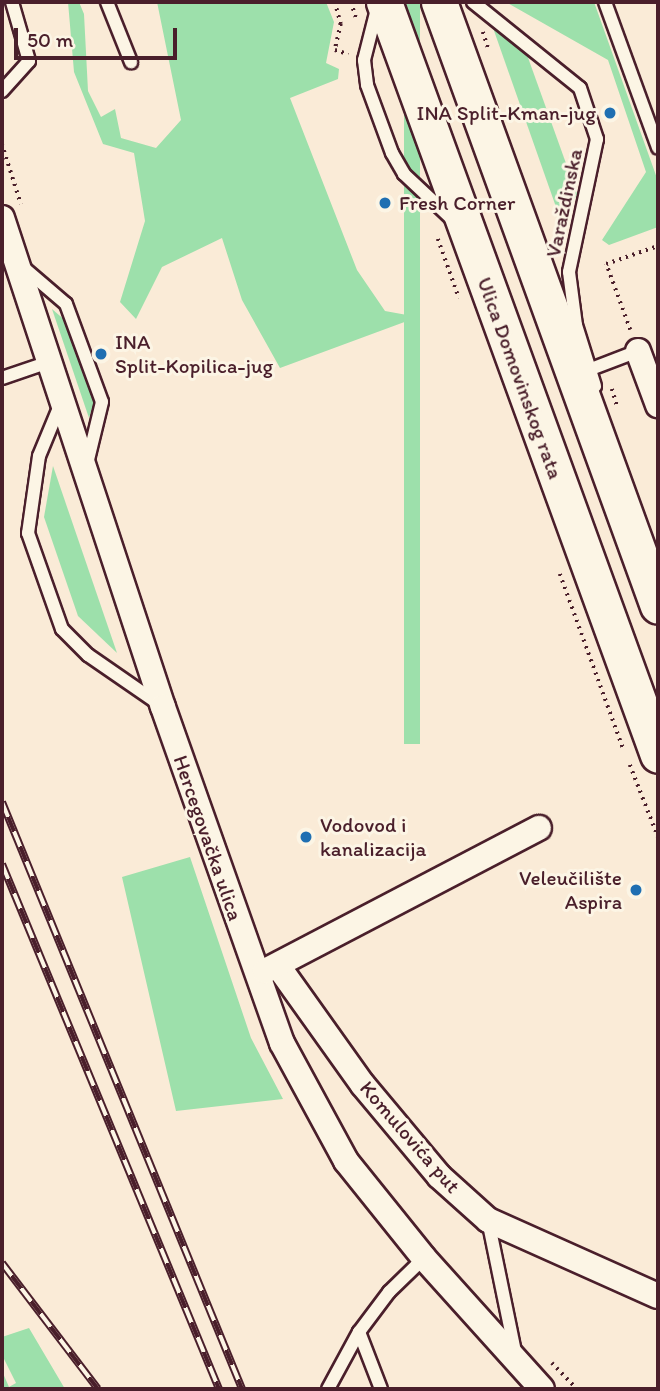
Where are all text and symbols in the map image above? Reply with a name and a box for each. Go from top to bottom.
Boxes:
scale bar [18,14,180,58]
text: 50 m [27,27,73,52]
place label: INA Split-Kman-jug [417,100,596,126]
marker: INA Split-Kman-jug [602,105,618,121]
street label: Varaždinska [540,146,588,260]
place label: Fresh Corner [399,190,515,216]
marker: Fresh Corner [377,195,393,211]
street label: Ulica Domovinskog rata [472,273,568,483]
place label: INA Split-Kopilica-jug [115,329,273,379]
marker: INA Split-Kopilica-jug [93,346,109,362]
street label: Hercegovačka ulica [168,752,248,924]
place label: Vodovod i kanalizacija [320,812,426,862]
marker: Vodovod i kanalizacija [298,829,314,845]
place label: Veleučilište Aspira [519,865,622,915]
marker: Veleučilište Aspira [628,882,644,898]
street label: Komulovića put [354,1076,466,1198]

